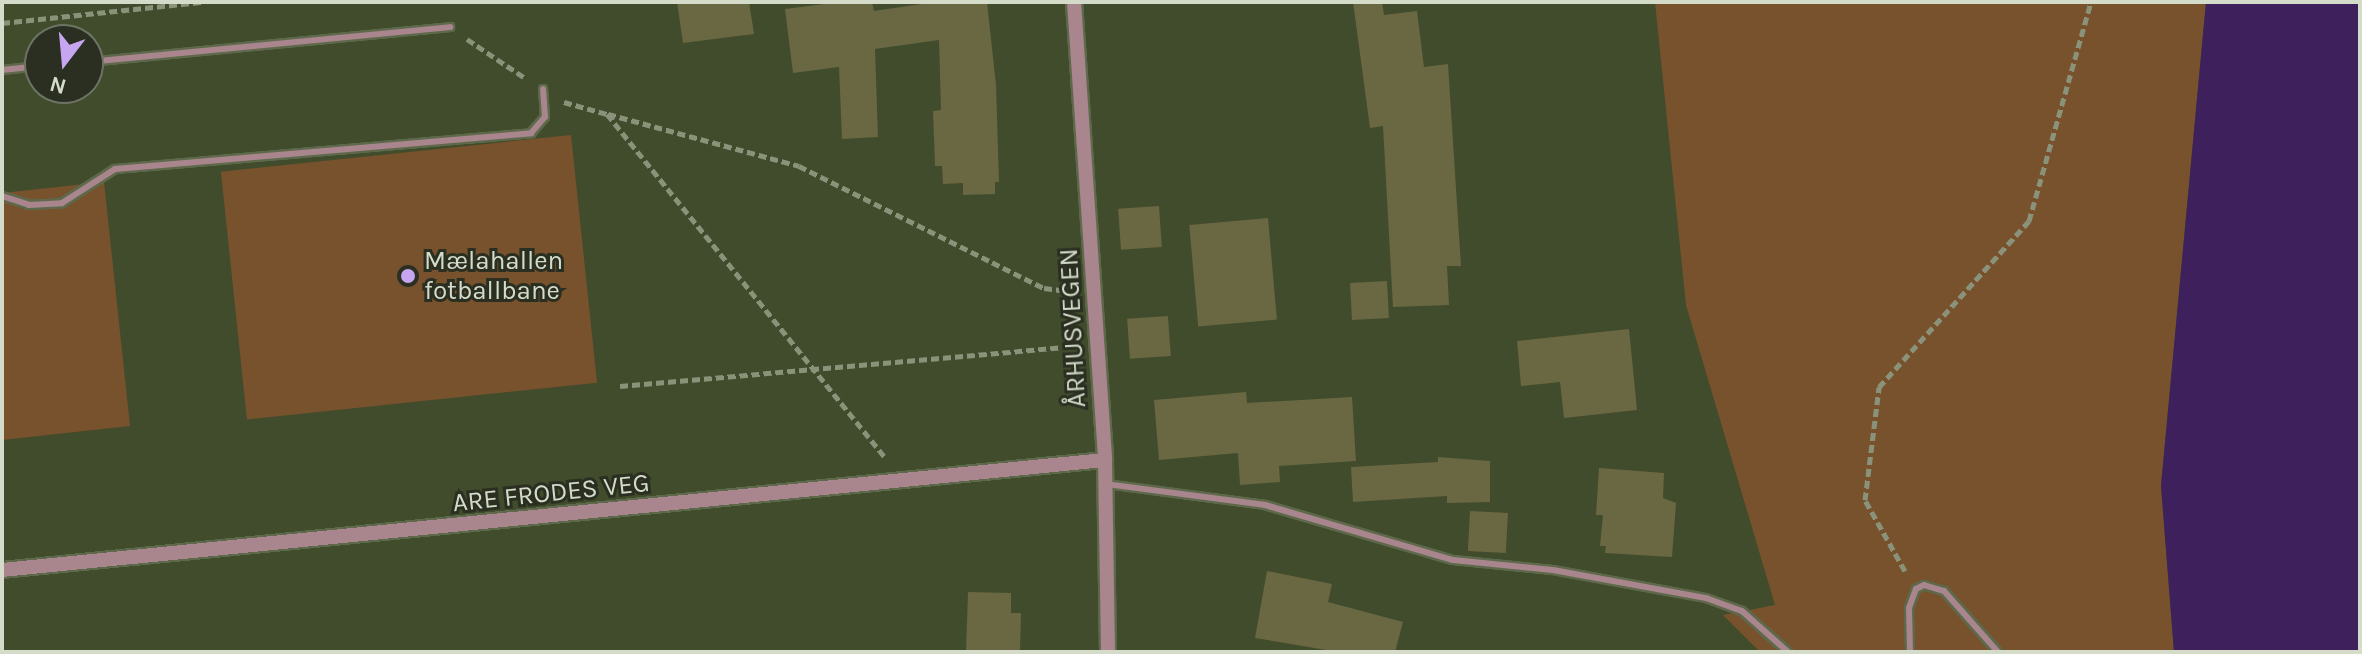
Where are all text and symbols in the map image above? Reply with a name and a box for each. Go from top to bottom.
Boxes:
north arrow [24,24,104,104]
text: N [47,70,69,100]
place label: Mælahallen fotballbane [424,245,563,306]
street label: ÅRHUSVEGEN [1053,248,1093,408]
marker: Mælahallen fotballbane [399,267,417,285]
street label: ARE FRODES VEG [451,467,651,519]

